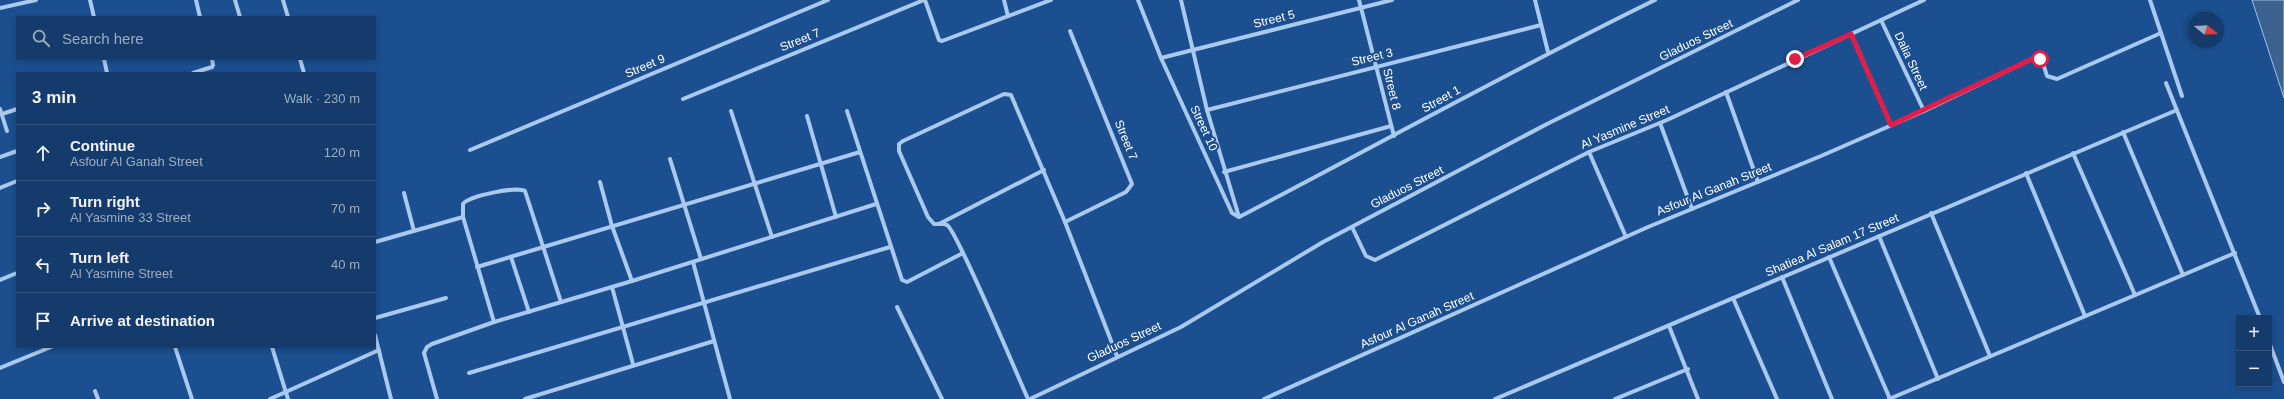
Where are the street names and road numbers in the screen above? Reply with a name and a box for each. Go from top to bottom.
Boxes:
street label: Street 5 [1252,7,1296,31]
street label: Gladuos Street [1657,16,1736,64]
street label: Street 7 [778,26,822,54]
street label: Dalia Street [1891,30,1931,93]
street label: Street 3 [1350,45,1394,69]
street label: Street 9 [623,51,667,81]
street label: Street 8 [1380,67,1404,111]
street label: Street 1 [1419,83,1463,115]
street label: Al Yasmine Street [1579,102,1672,152]
street label: Street 10 [1187,103,1221,153]
street label: Street 7 [1112,118,1140,162]
street label: Asfour Al Ganah Street [1654,159,1774,218]
street label: Gladuos Street [1368,162,1446,211]
street label: Shatiea Al Salam 17 Street [1763,210,1901,279]
street label: Asfour Al Ganah Street [1358,288,1477,351]
street label: Gladuos Street [1085,318,1164,365]

